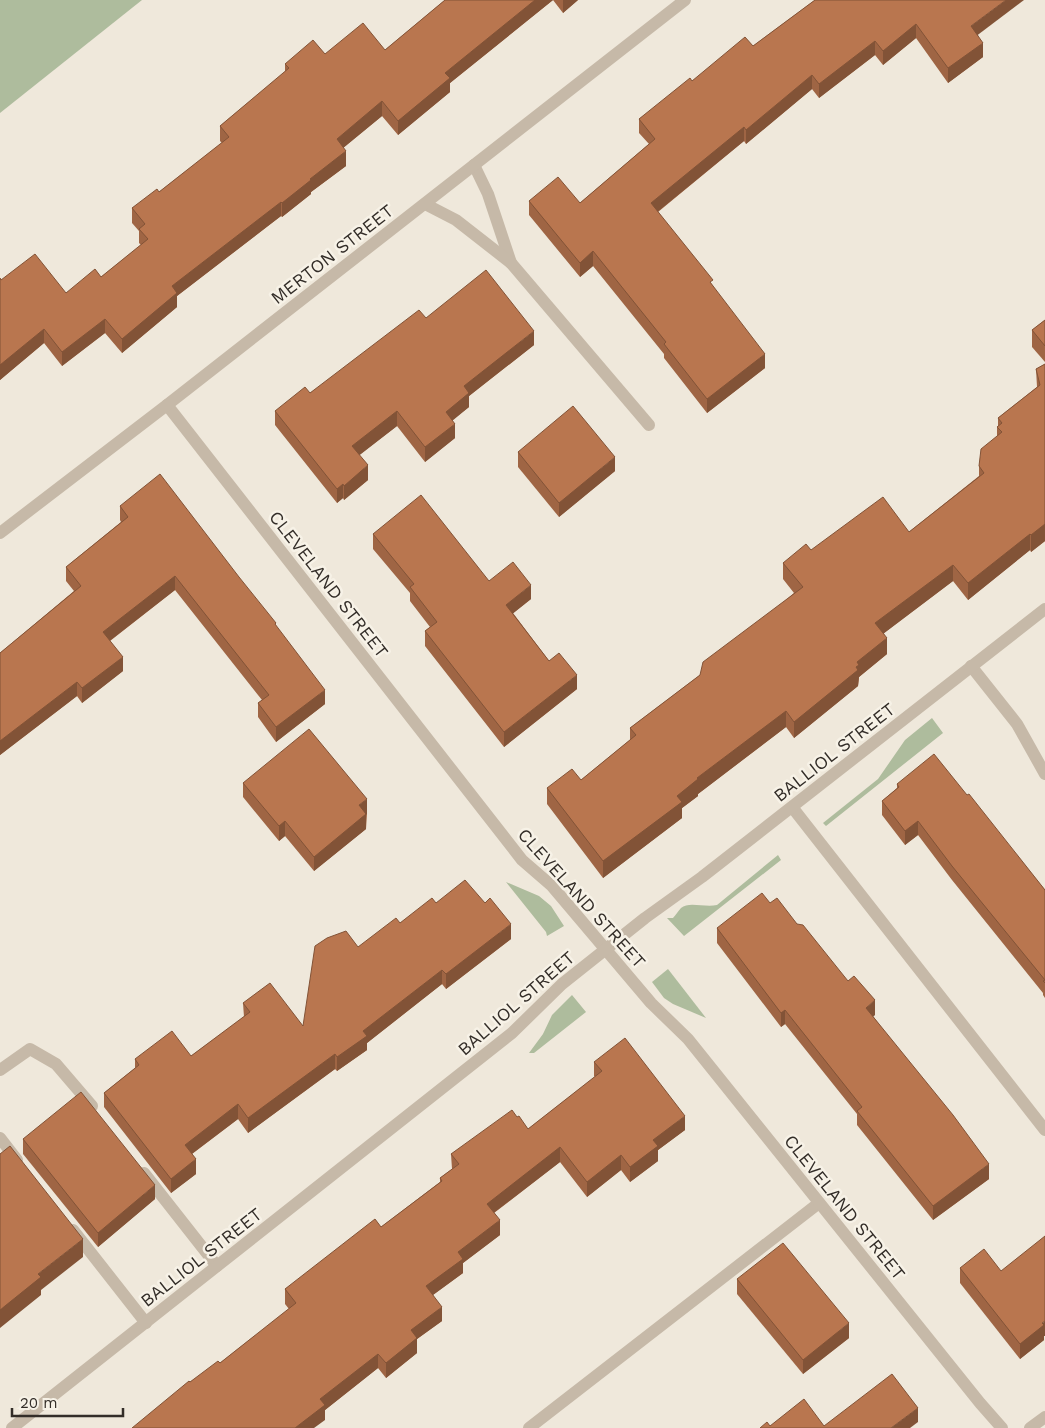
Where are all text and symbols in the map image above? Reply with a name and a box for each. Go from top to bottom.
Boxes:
street label: MERTON STREET [267,200,397,308]
street label: CLEVELAND STREET [265,506,393,662]
street label: BALLIOL STREET [769,698,899,806]
street label: CLEVELAND STREET [514,824,650,972]
street label: BALLIOL STREET [453,946,579,1059]
street label: CLEVELAND STREET [780,1130,910,1284]
street label: BALLIOL STREET [136,1203,266,1311]
scale bar [12,1386,124,1418]
text: 20 m [20,1394,58,1412]

